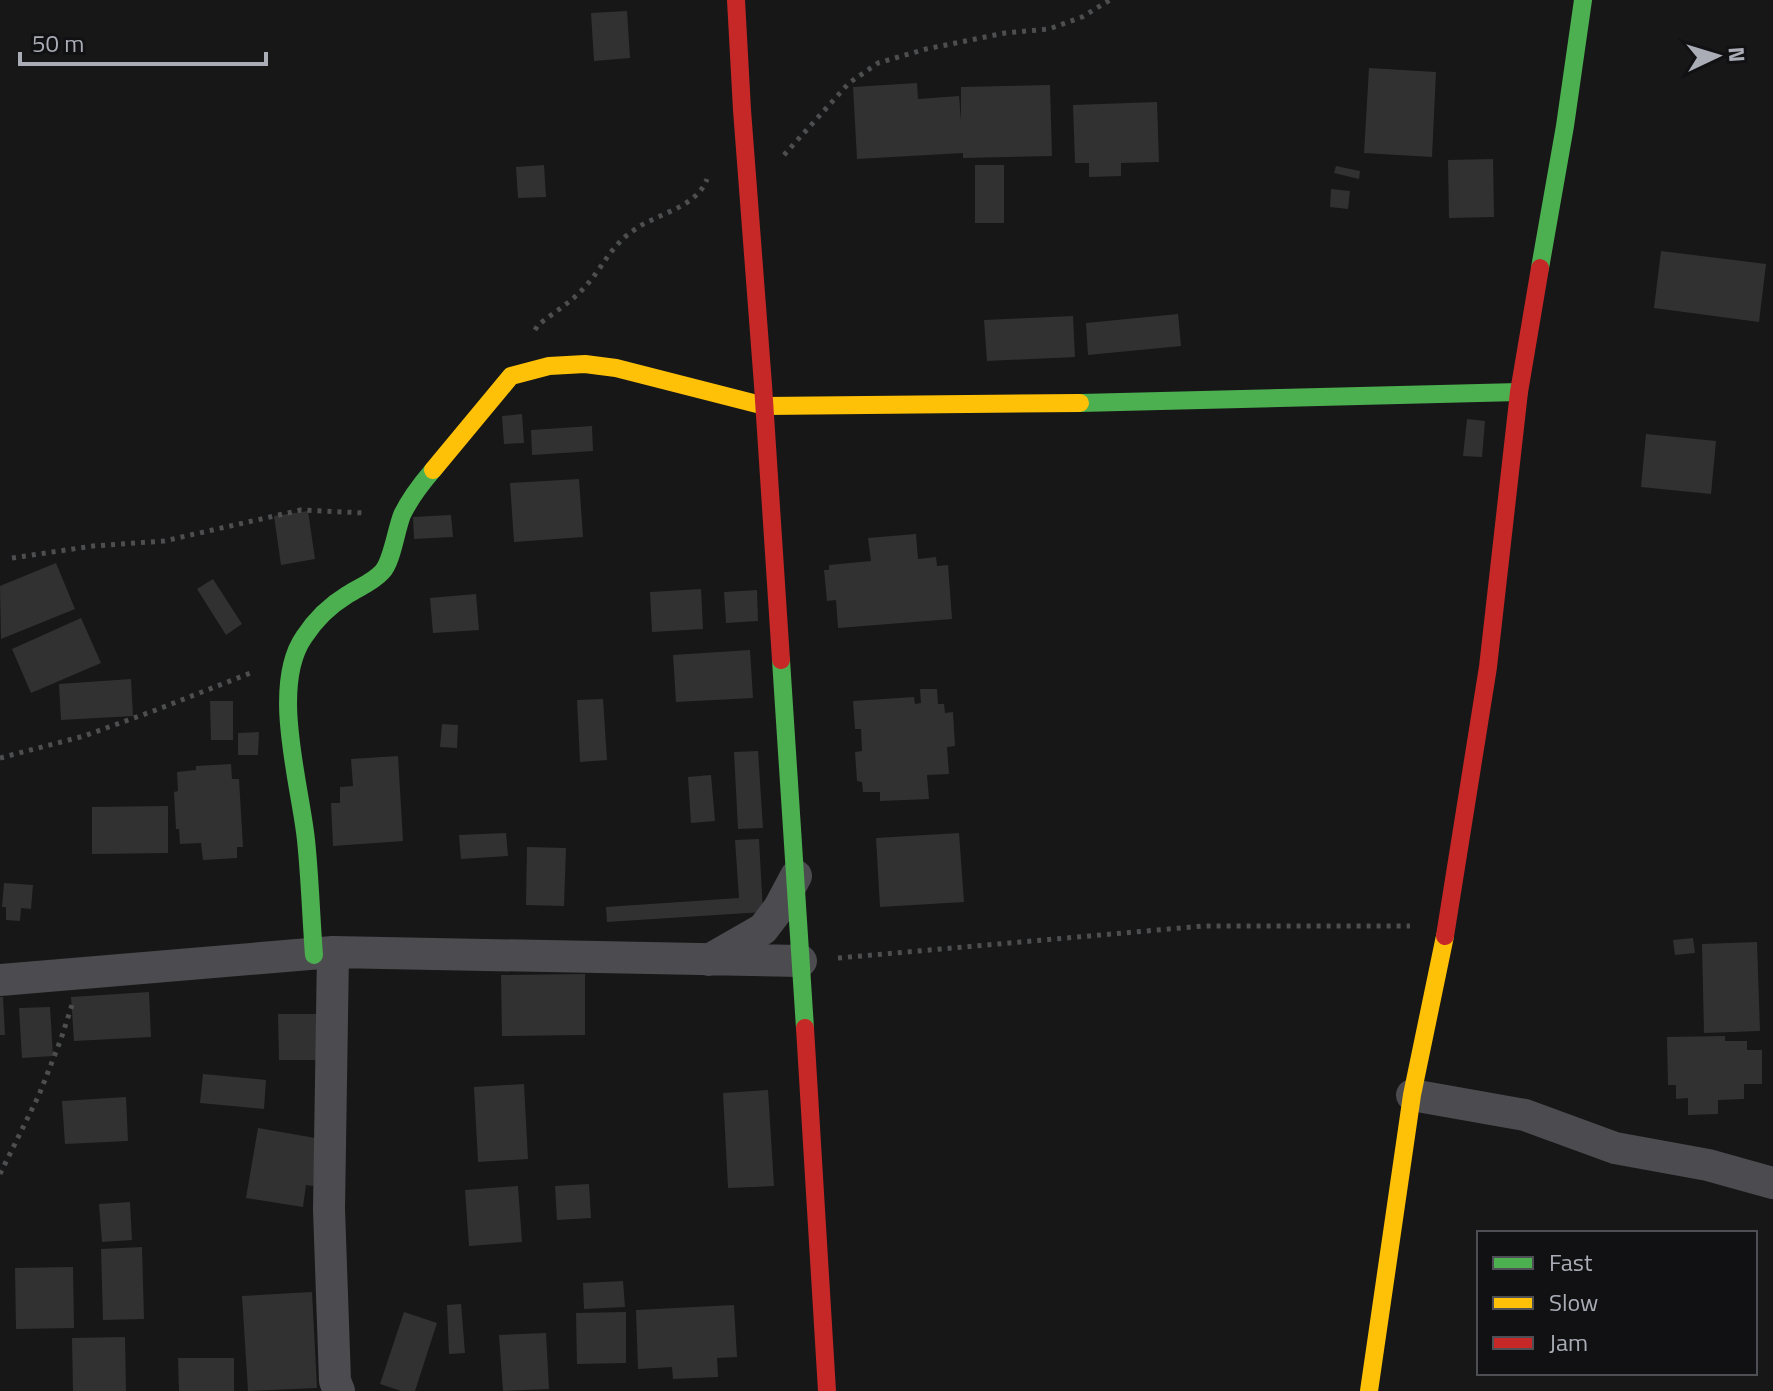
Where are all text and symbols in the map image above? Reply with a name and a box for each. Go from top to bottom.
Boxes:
scale bar [20,16,266,66]
north arrow [1677,16,1757,96]
text: 50 m [32,25,84,61]
text: N [1719,46,1754,63]
legend [1477,1231,1757,1375]
text: Fast [1549,1244,1593,1280]
text: Slow [1549,1284,1598,1320]
text: Jam [1549,1324,1588,1360]

